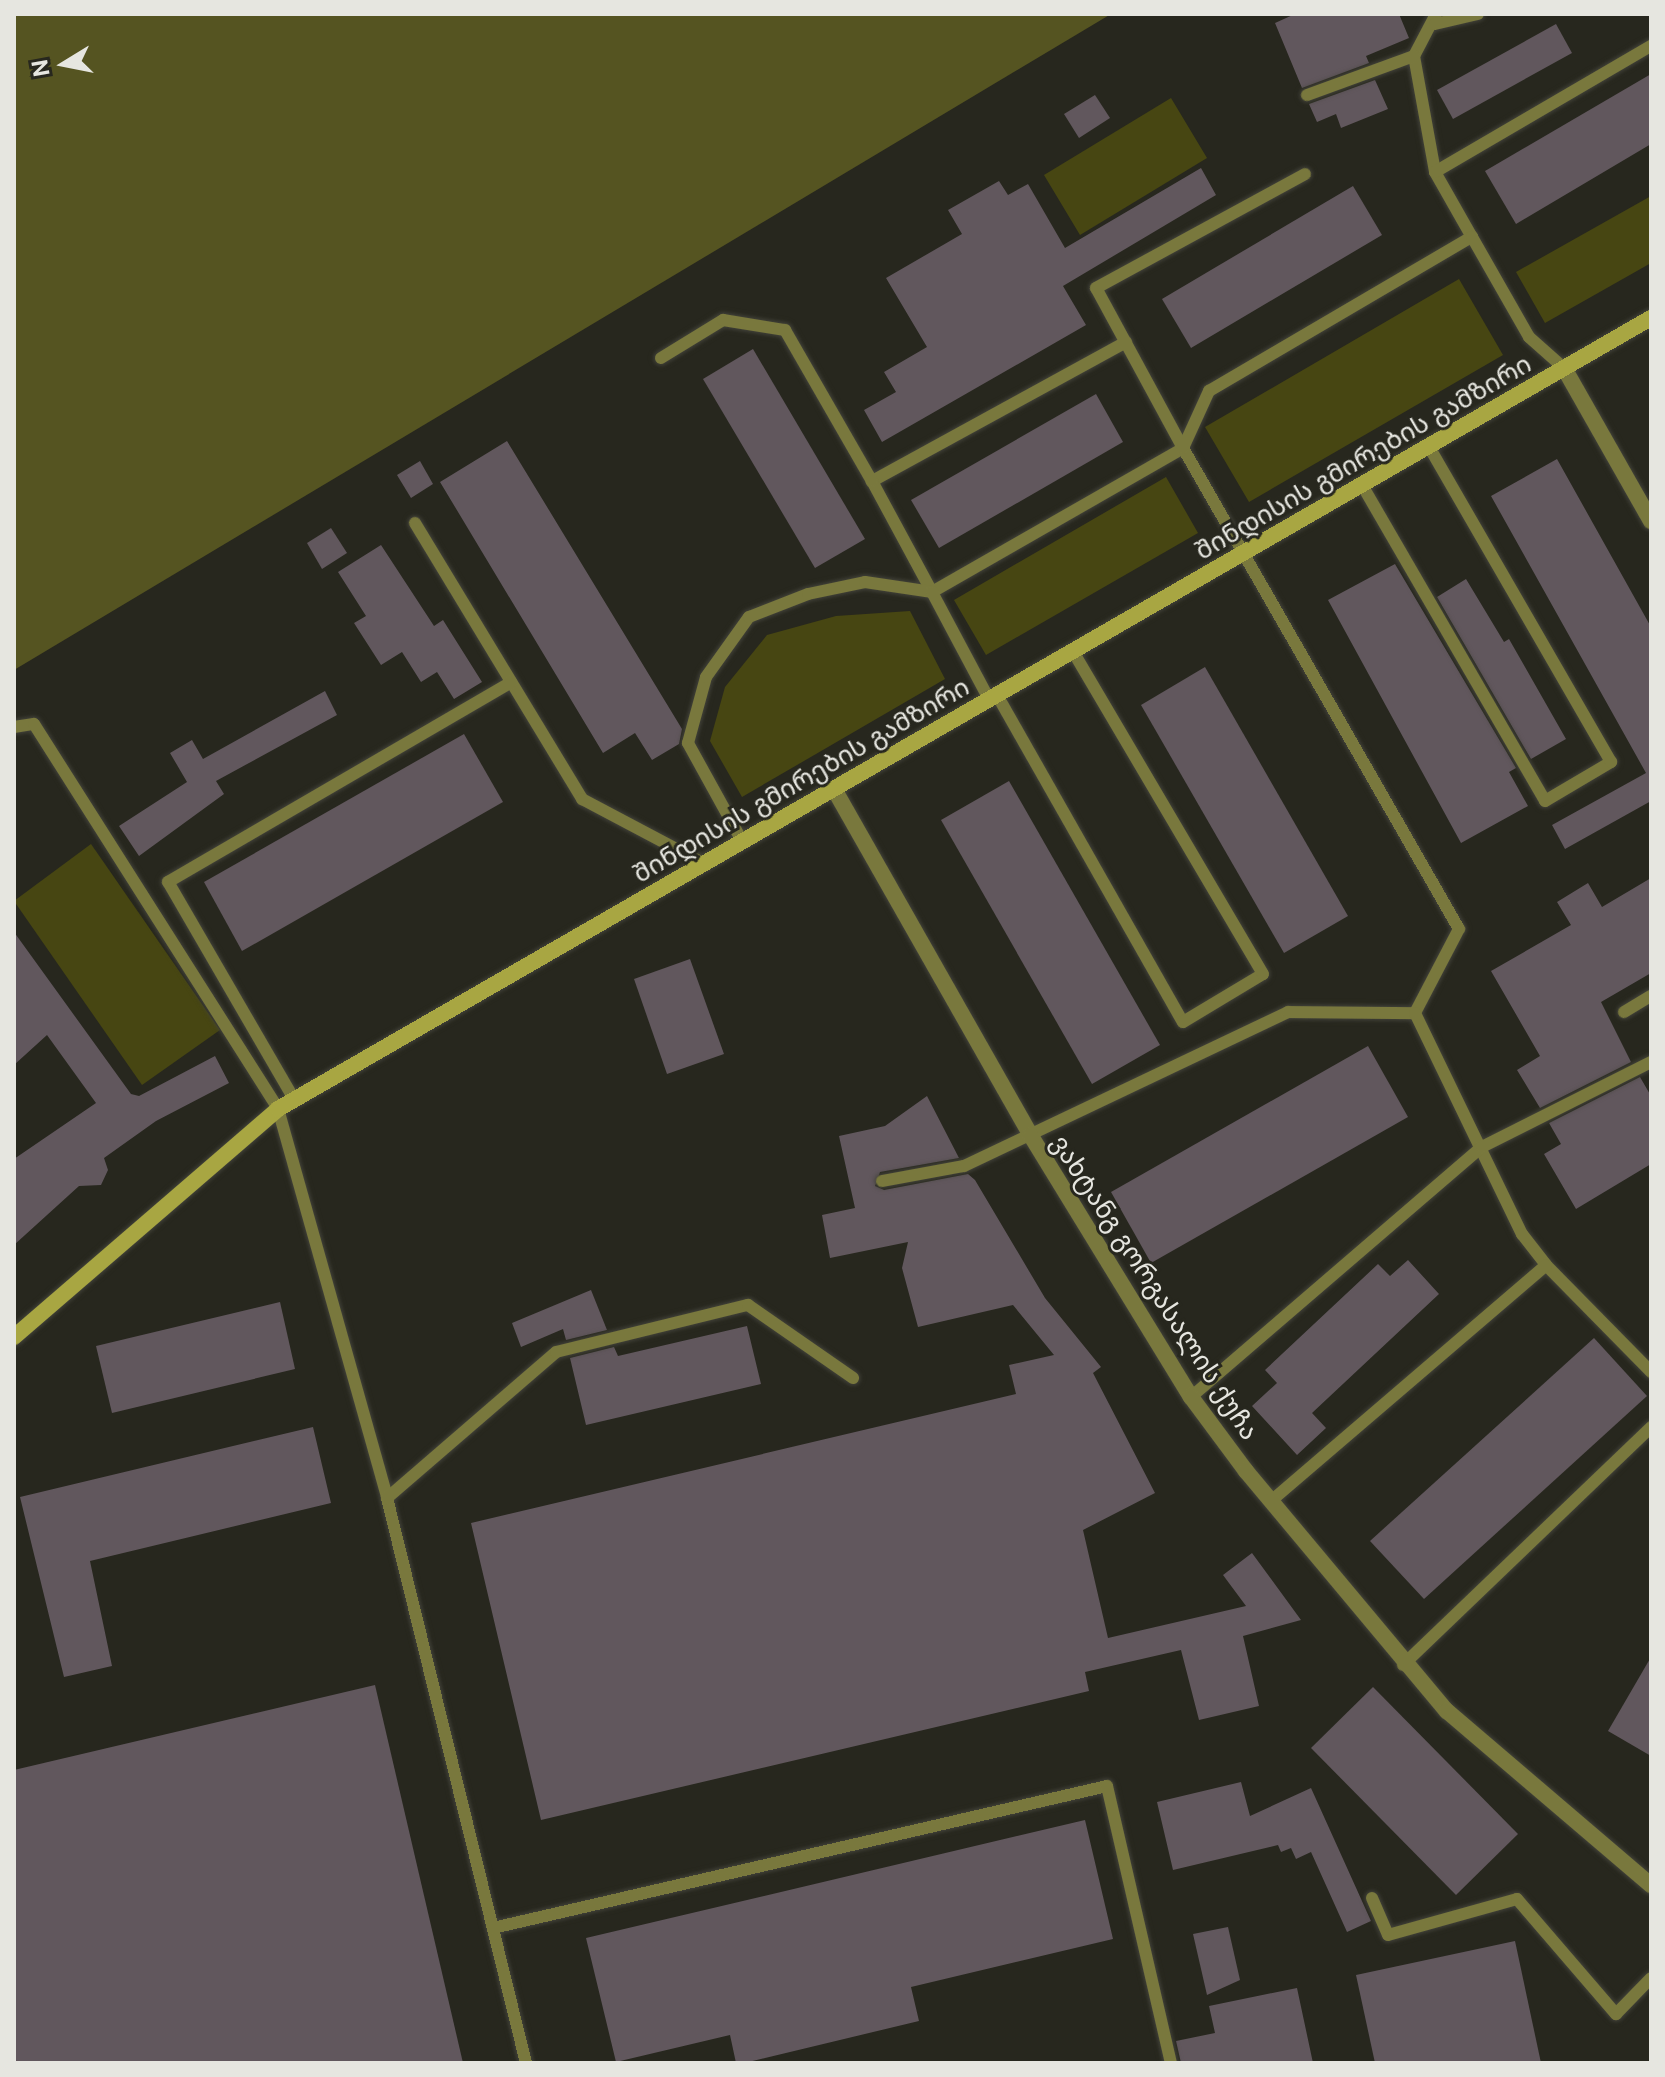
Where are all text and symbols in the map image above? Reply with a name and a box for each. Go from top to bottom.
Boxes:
north arrow [24,24,104,104]
text: N [26,57,55,79]
street label: შინდისის გმირების გამზირი [1189,348,1537,566]
street label: შინდისის გმირების გამზირი [627,671,975,889]
street label: ვახტანგ გორგასალის ქუჩა [1045,1129,1265,1445]

